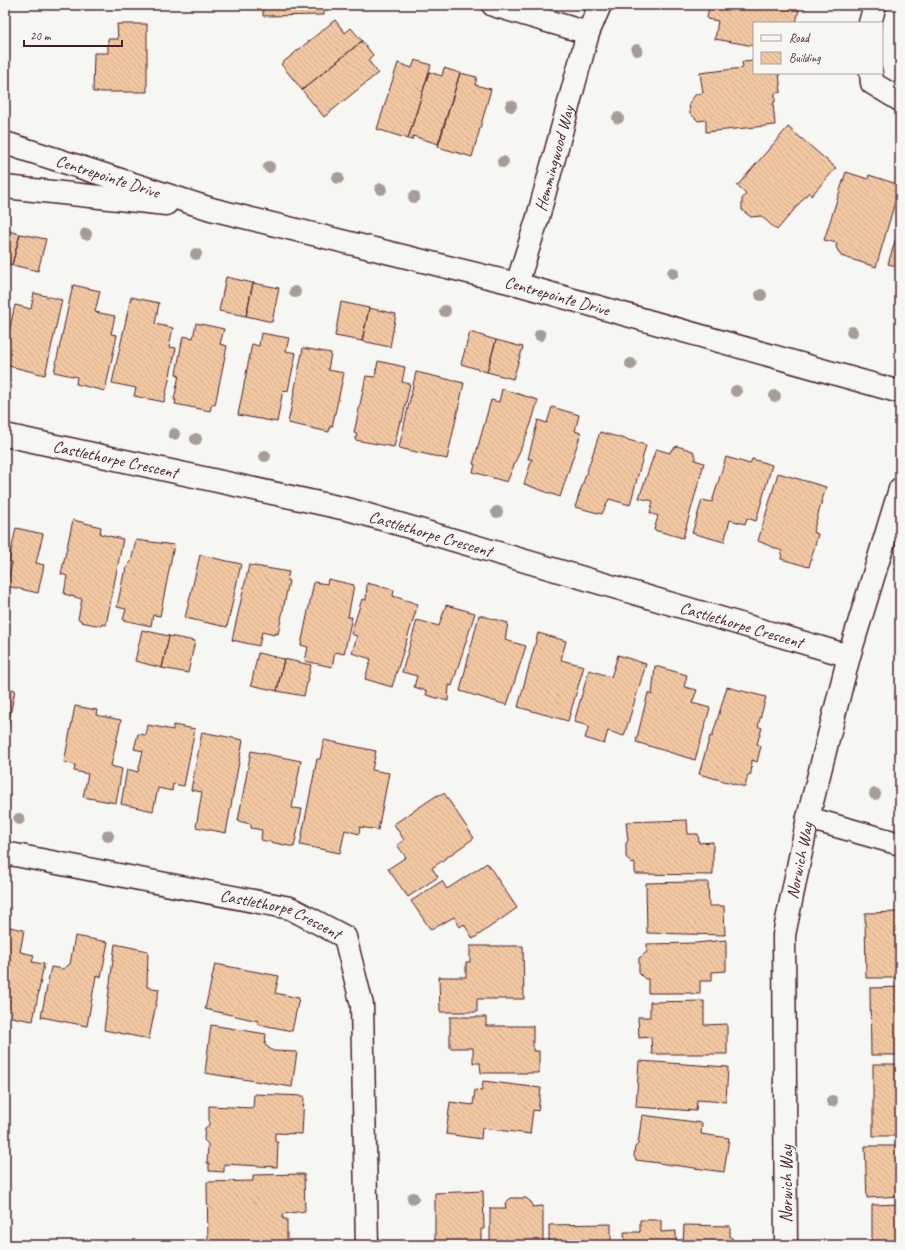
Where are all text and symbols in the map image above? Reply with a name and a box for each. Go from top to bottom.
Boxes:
scale bar [24,22,122,48]
legend [753,22,883,74]
text: 20 m [30,28,52,44]
text: Road [789,30,811,46]
text: Building [789,50,821,66]
street label: Hemmingwood Way [530,102,579,214]
street label: Centrepointe Drive [53,150,164,203]
street label: Centrepointe Drive [503,271,613,321]
street label: Castlethorpe Crescent [51,436,182,484]
street label: Castlethorpe Crescent [366,506,497,562]
street label: Castlethorpe Crescent [677,597,808,654]
street label: Norwich Way [782,819,818,901]
street label: Castlethorpe Crescent [218,885,347,945]
street label: Norwich Way [776,1144,797,1223]

